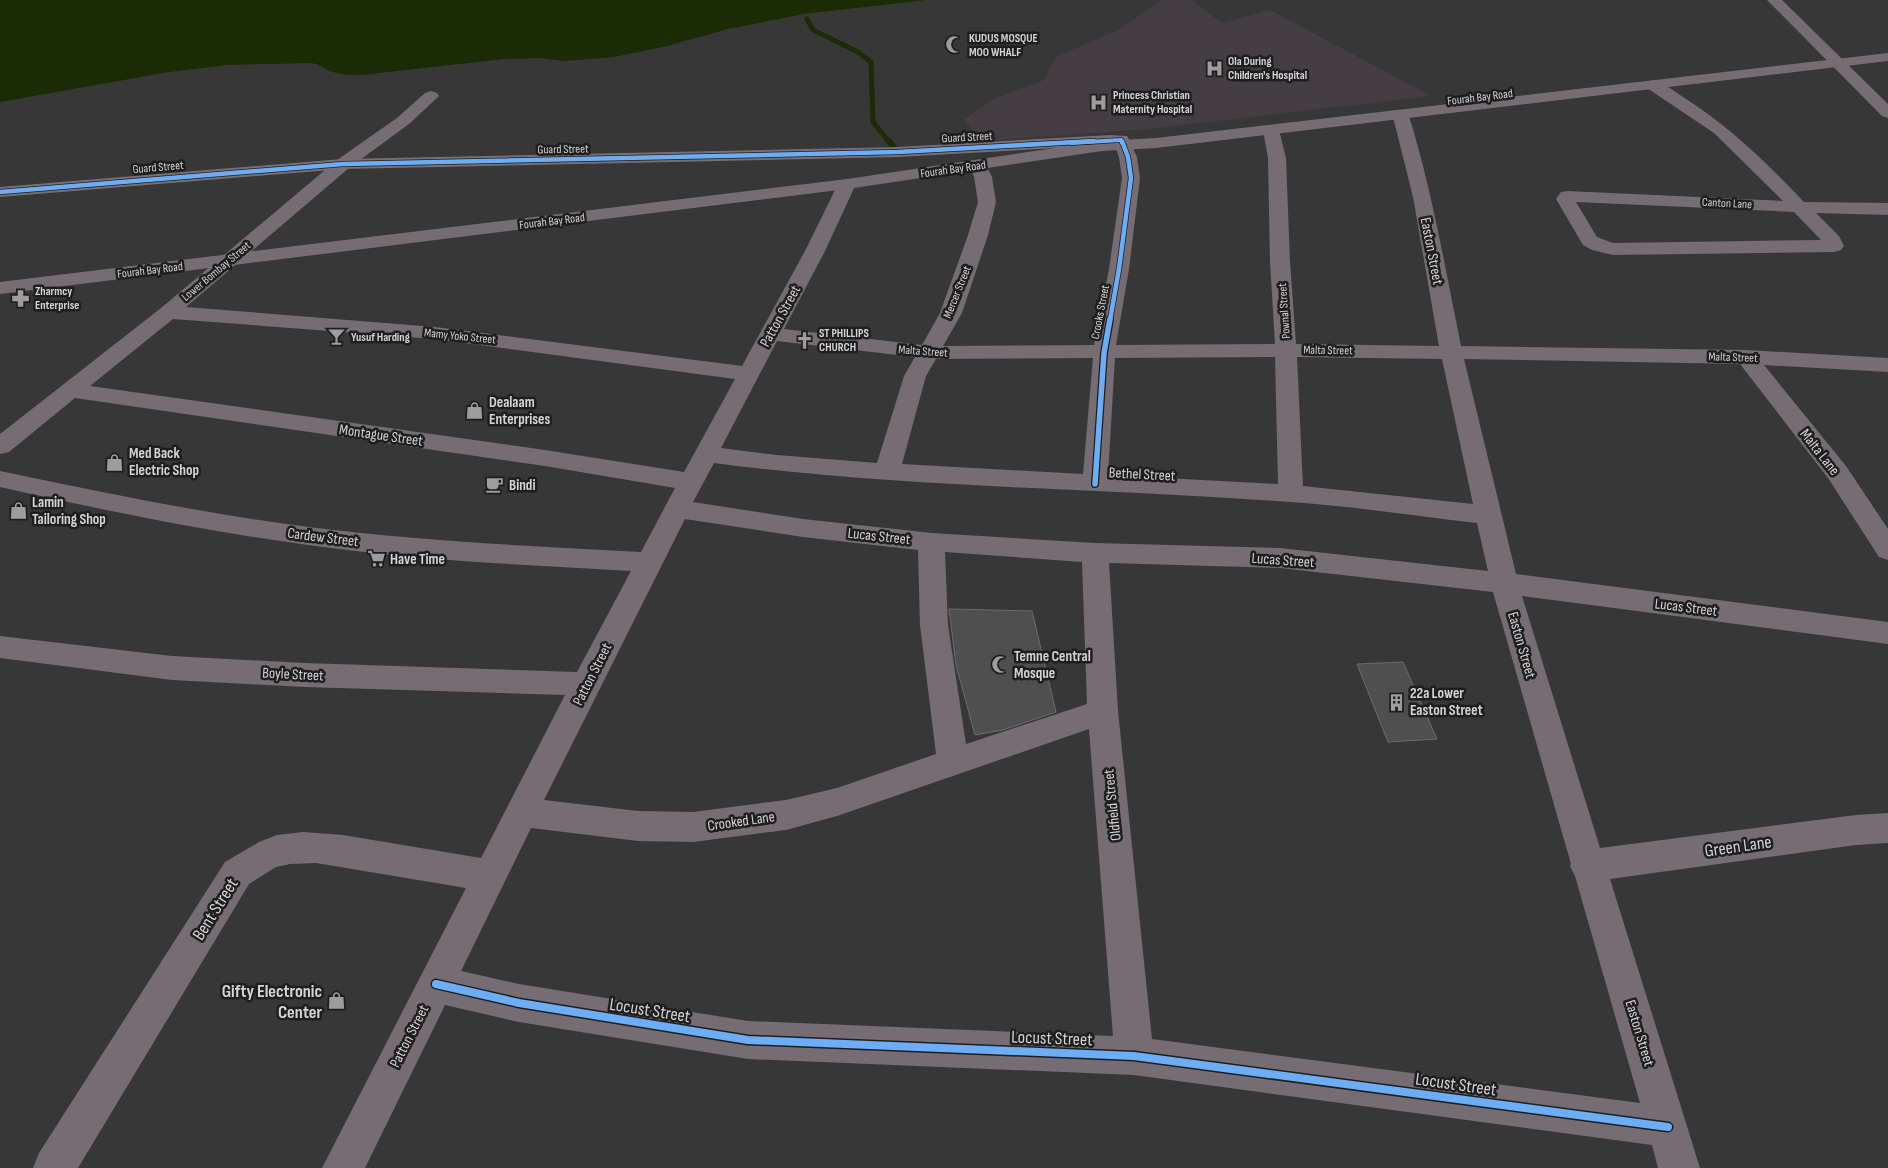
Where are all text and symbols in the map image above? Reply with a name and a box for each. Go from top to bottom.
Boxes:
place label: KUDUS MOSQUE MOO WHALF [969,31,1038,60]
mosque icon: KUDUS MOSQUE MOO WHALF [945,35,965,55]
place label: Ola During Children's Hospital [1228,54,1307,83]
hospital icon: Ola During Children's Hospital [1204,58,1224,78]
street label: Fourah Bay Road [1447,86,1514,109]
place label: Princess Christian Maternity Hospital [1113,88,1192,117]
hospital icon: Princess Christian Maternity Hospital [1089,92,1109,112]
street label: Guard Street [941,129,993,146]
street label: Guard Street [537,142,589,157]
street label: Fourah Bay Road [919,157,987,181]
street label: Guard Street [132,158,185,177]
street label: Canton Lane [1702,195,1753,212]
street label: Fourah Bay Road [519,210,586,233]
street label: Easton Street [1416,216,1447,287]
street label: Lower Bombay Street [179,238,254,305]
street label: Fourah Bay Road [117,259,184,282]
street label: Mercer Street [940,263,975,321]
street label: Patton Street [756,282,805,350]
street label: Pownal Street [1275,282,1294,339]
street label: Crooks Street [1088,283,1113,340]
place label: Zharmcy Enterprise [35,284,79,313]
pharmacy icon: Zharmcy Enterprise [11,288,31,308]
street label: Mamy Yoko Street [423,325,497,348]
place label: ST PHILLIPS CHURCH [819,326,869,355]
bar icon: Yusuf Harding [327,327,347,347]
place label: Yusuf Harding [351,330,410,345]
church icon: ST PHILLIPS CHURCH [795,330,815,350]
street label: Malta Street [898,342,948,361]
street label: Malta Street [1303,343,1353,358]
street label: Malta Street [1708,349,1758,366]
place label: Dealaam Enterprises [489,393,551,429]
shop icon: Dealaam Enterprises [465,401,485,421]
street label: Montague Street [338,420,424,451]
street label: Malta Lane [1796,425,1844,479]
place label: Med Back Electric Shop [129,444,199,480]
shop icon: Med Back Electric Shop [105,452,125,472]
street label: Bethel Street [1108,463,1176,486]
cafe icon: Bindi [485,475,505,495]
place label: Bindi [509,476,535,495]
place label: Lamin Tailoring Shop [32,493,106,529]
shop icon: Lamin Tailoring Shop [8,501,28,521]
street label: Cardew Street [286,524,360,551]
street label: Lucas Street [847,524,912,549]
supermarket icon: Have Time [366,549,386,569]
street label: Lucas Street [1251,549,1315,572]
place label: Have Time [390,550,445,569]
street label: Lucas Street [1654,594,1719,621]
street label: Easton Street [1503,610,1540,681]
street label: Patton Street [569,639,616,709]
place label: Temne Central Mosque [1014,647,1091,683]
mosque icon: Temne Central Mosque [990,655,1010,675]
street label: Boyle Street [262,663,325,686]
place label: 22a Lower Easton Street [1410,684,1483,720]
building icon: 22a Lower Easton Street [1386,692,1406,712]
street label: Oldfield Street [1099,768,1126,842]
street label: Crooked Lane [706,807,776,836]
street label: Green Lane [1703,831,1773,862]
street label: Bent Street [188,874,243,944]
place label: Gifty Electronic Center [222,981,322,1023]
shop icon: Gifty Electronic Center [326,991,346,1011]
street label: Locust Street [608,994,692,1027]
street label: Easton Street [1620,998,1659,1069]
street label: Patton Street [386,1001,433,1071]
street label: Locust Street [1011,1027,1094,1050]
street label: Locust Street [1414,1068,1498,1101]

